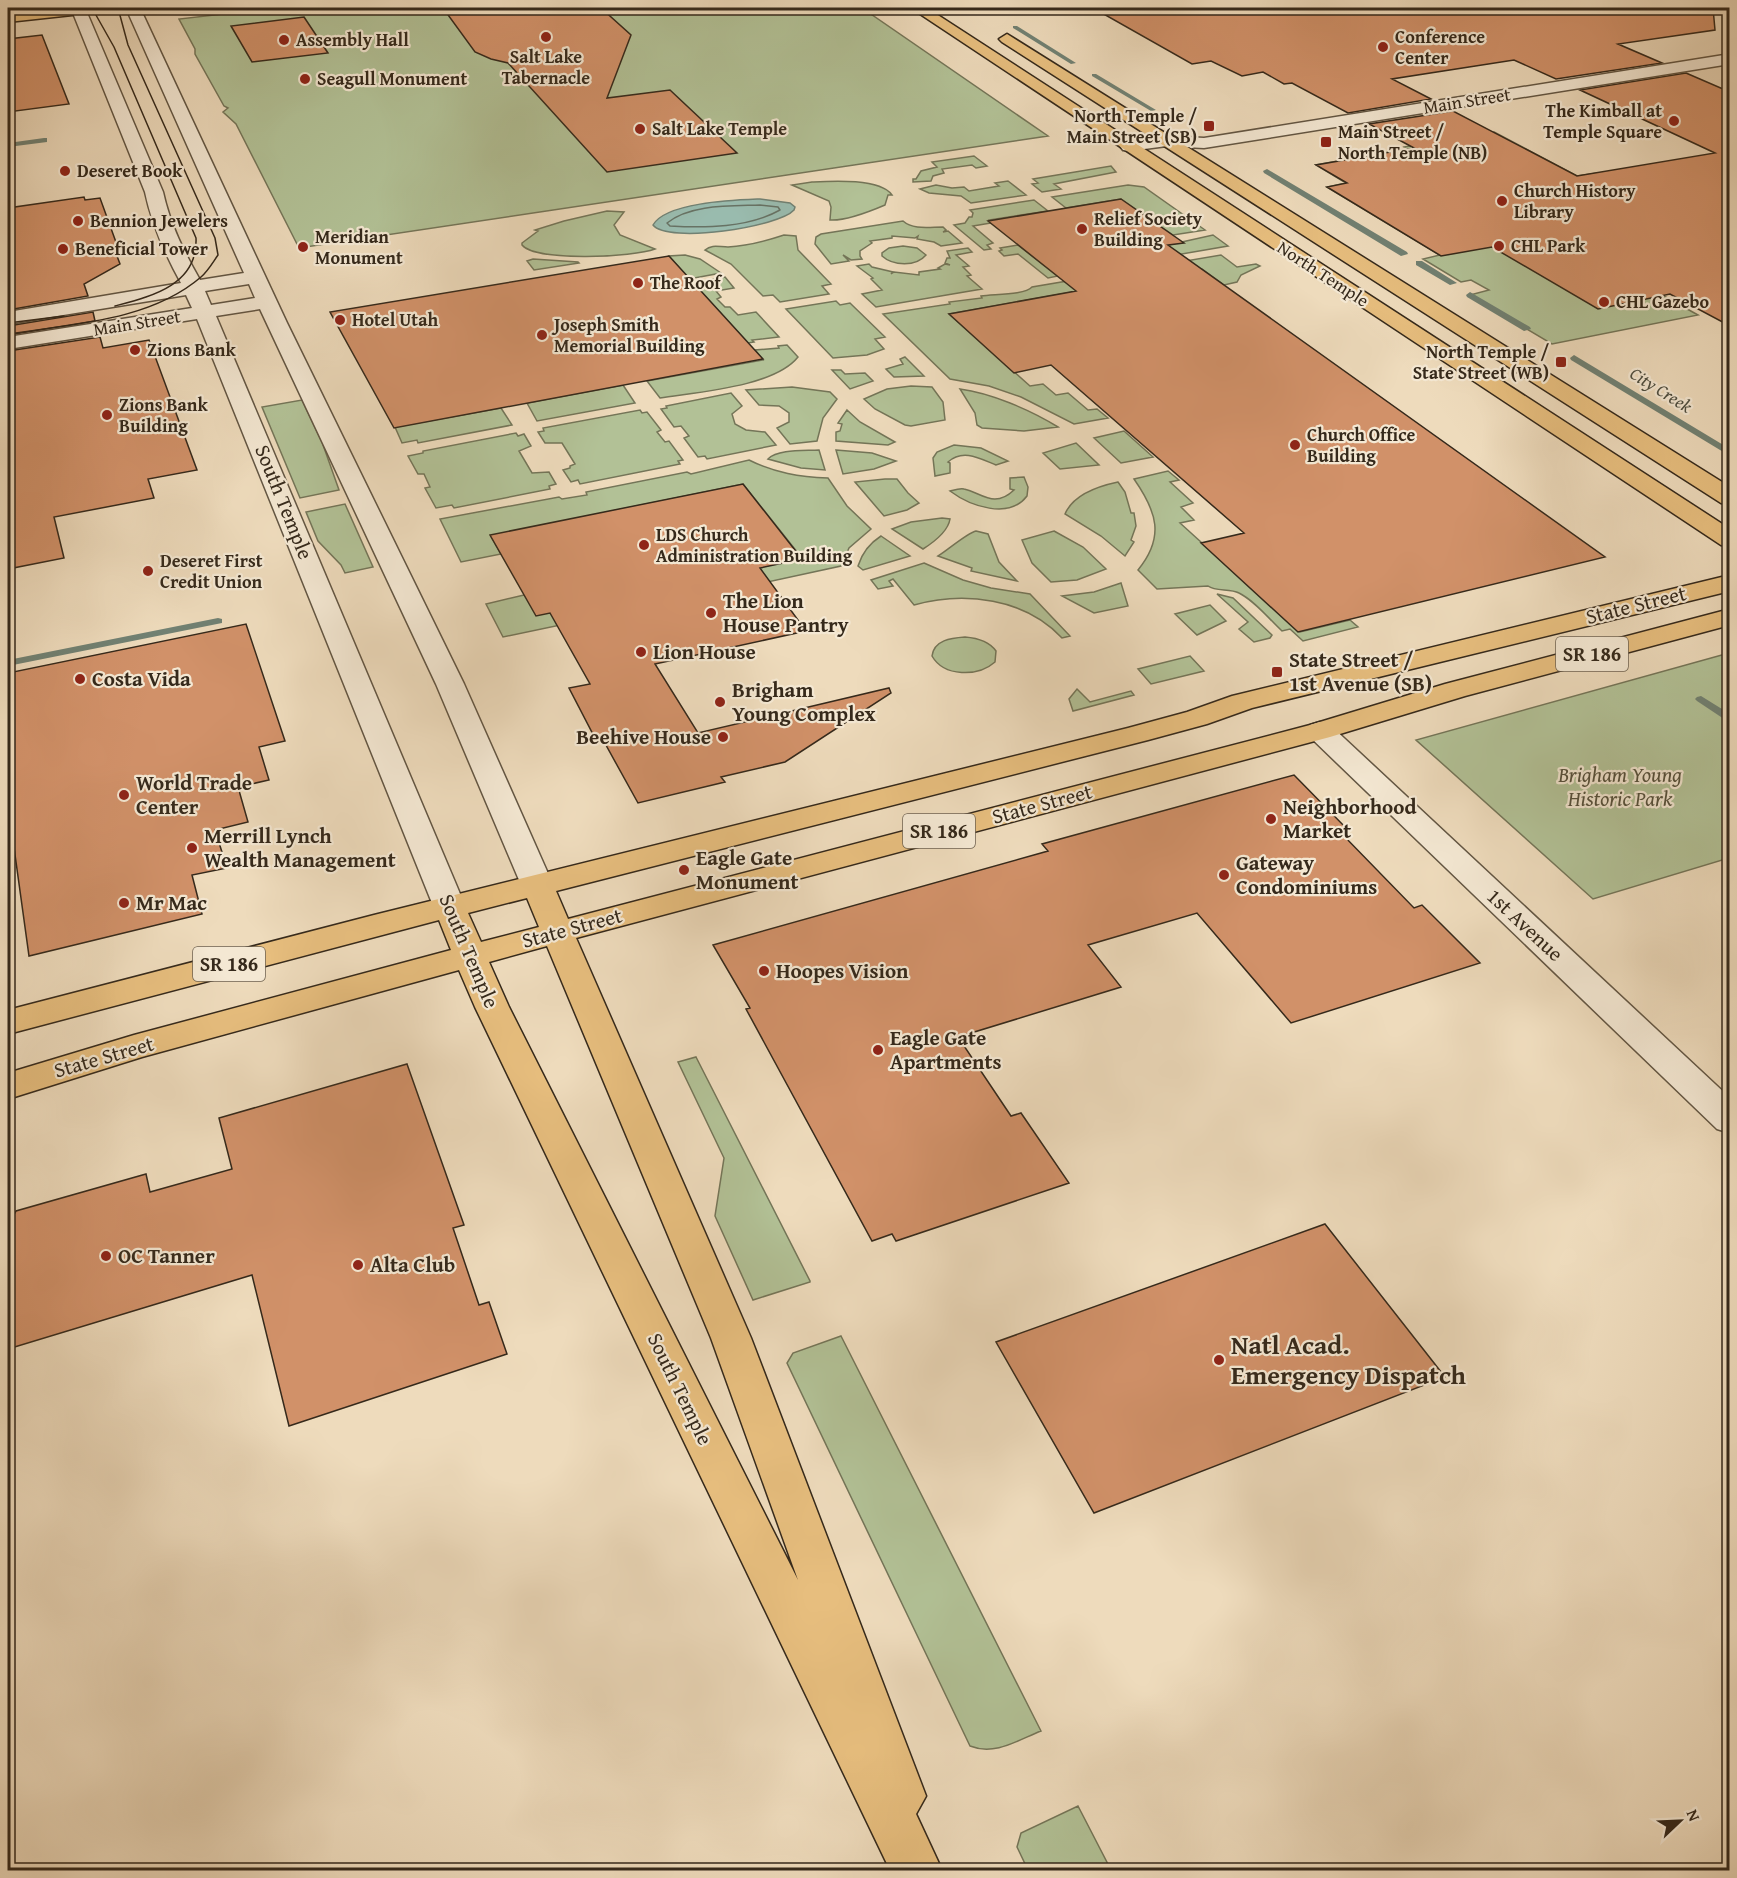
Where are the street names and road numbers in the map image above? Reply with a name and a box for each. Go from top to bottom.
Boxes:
street label: Main Street [1421,80,1513,121]
street label: North Temple [1272,234,1374,313]
street label: Main Street [91,302,183,343]
street label: South Temple [247,440,322,564]
street label: State Street [1582,577,1690,632]
road number: SR 186 [1556,637,1628,671]
street label: State Street [988,775,1096,832]
road number: SR 186 [903,814,975,848]
street label: 1st Avenue [1480,881,1571,968]
street label: South Temple [432,889,507,1013]
street label: State Street [518,899,626,956]
road number: SR 186 [193,947,265,981]
street label: State Street [50,1027,158,1086]
street label: South Temple [640,1328,721,1450]

